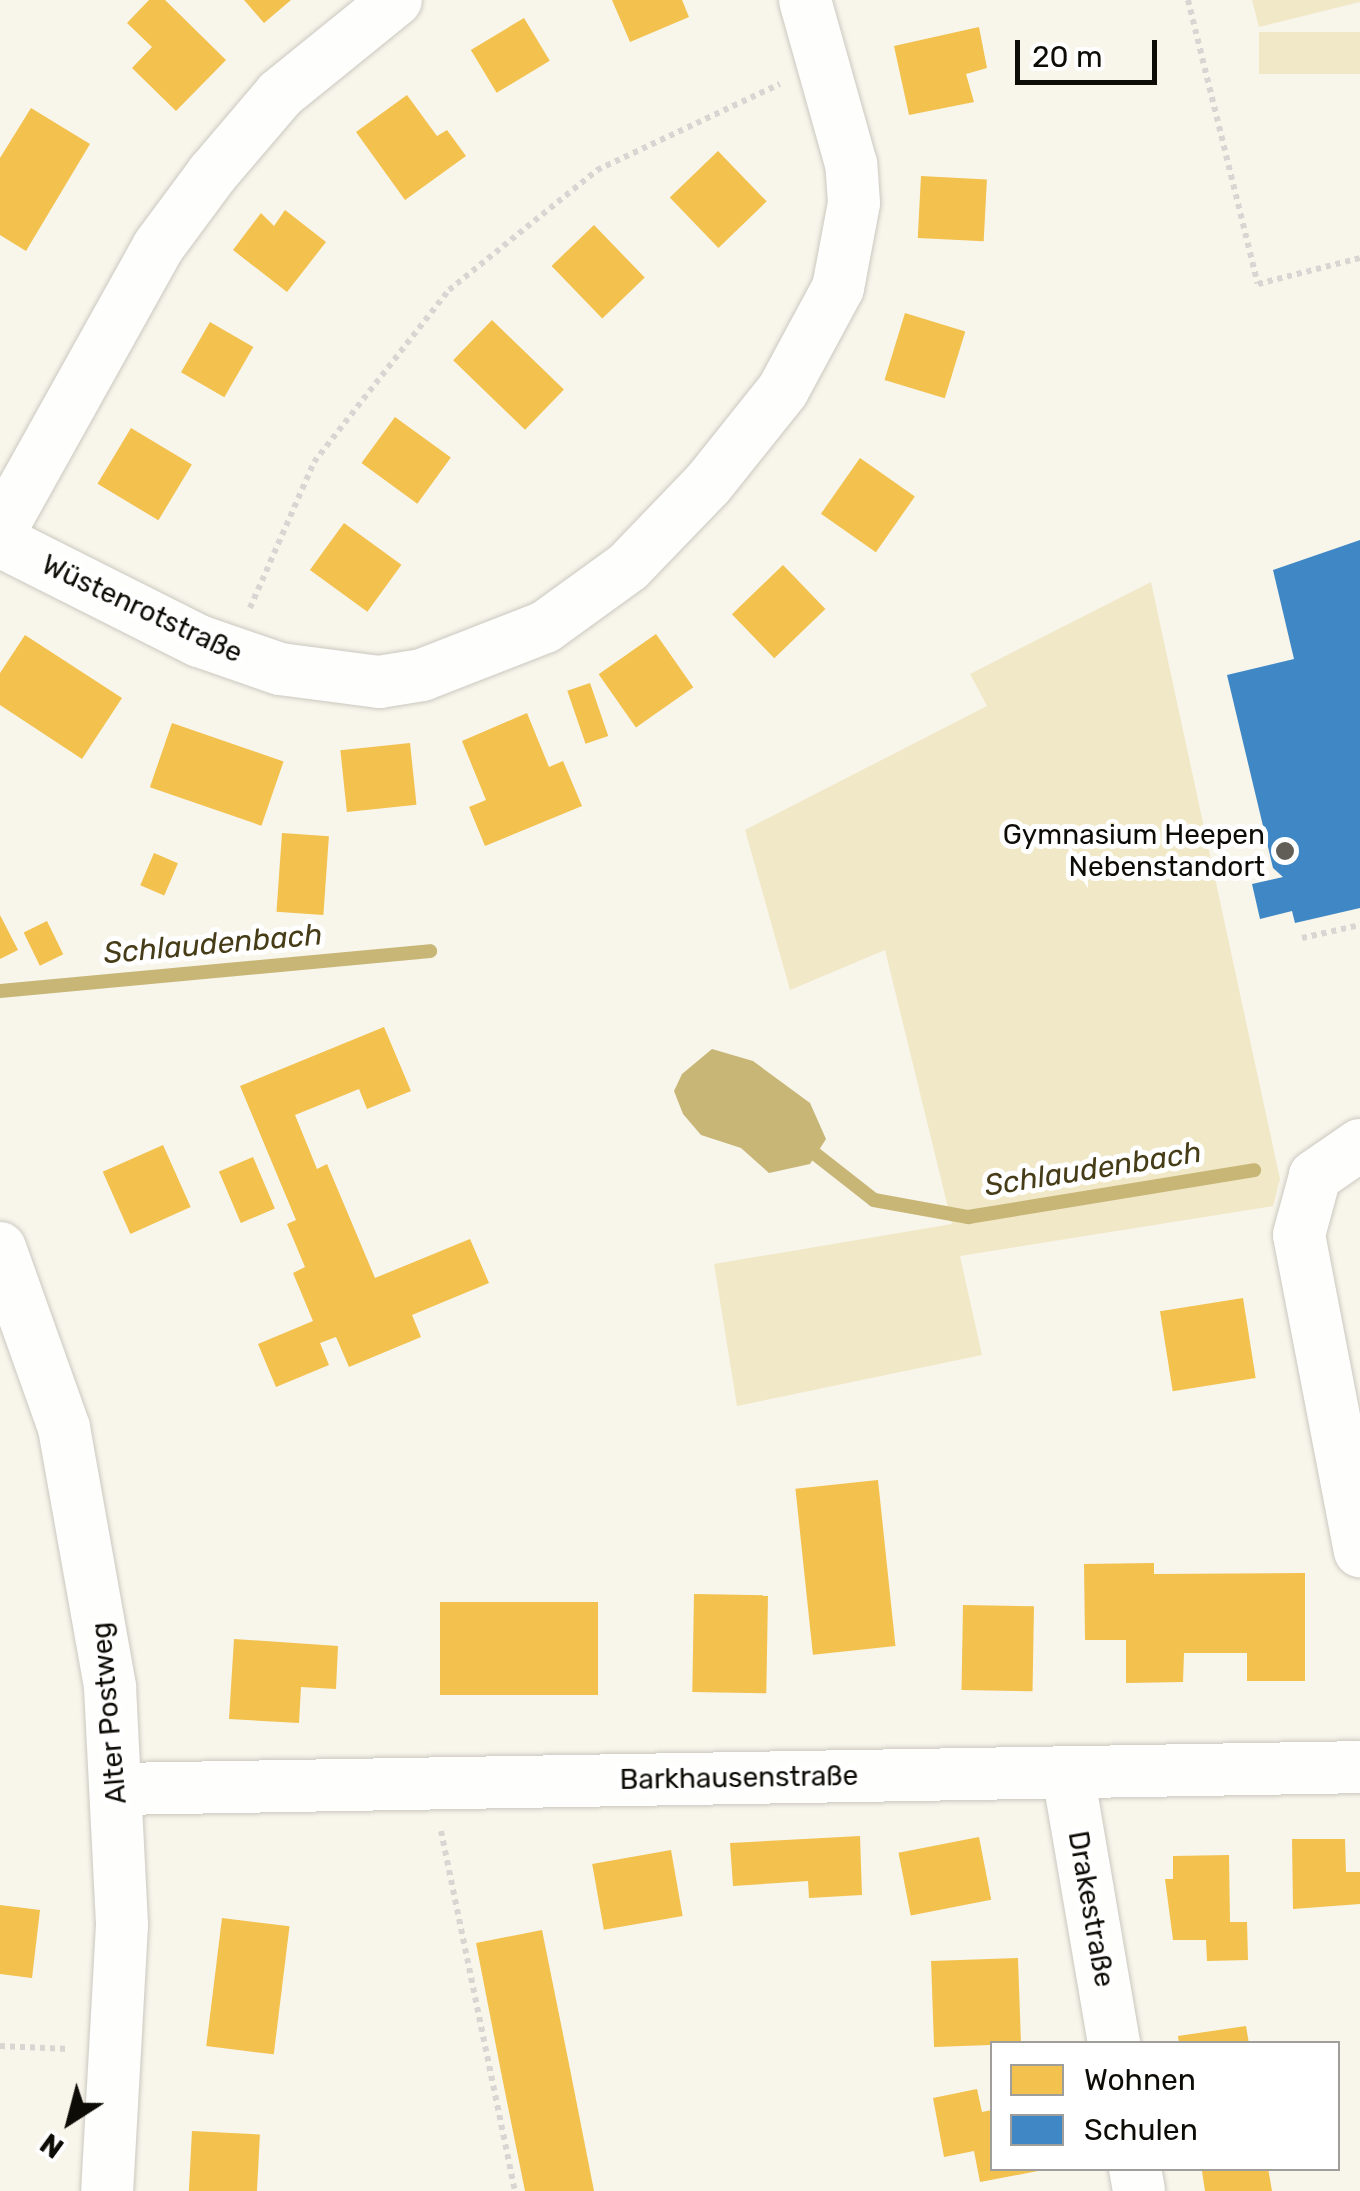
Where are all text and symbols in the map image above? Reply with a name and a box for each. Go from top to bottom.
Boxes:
scale bar [1020,20,1162,82]
text: 20 m [1032,39,1103,75]
street label: Wüstenrotstraße [36,548,248,670]
place label: Gymnasium Heepen Nebenstandort [1003,818,1265,884]
marker: Gymnasium Heepen Nebenstandort [1274,840,1296,862]
water label: Schlaudenbach [102,917,324,971]
water label: Schlaudenbach [982,1134,1204,1204]
street label: Alter Postweg [84,1620,134,1806]
street label: Barkhausenstraße [619,1759,859,1797]
street label: Drakestraße [1061,1828,1121,1990]
legend [990,2041,1340,2171]
text: Wohnen [1084,2062,1196,2098]
north arrow [20,2071,120,2171]
text: Schulen [1084,2112,1198,2148]
text: N [34,2126,70,2165]

